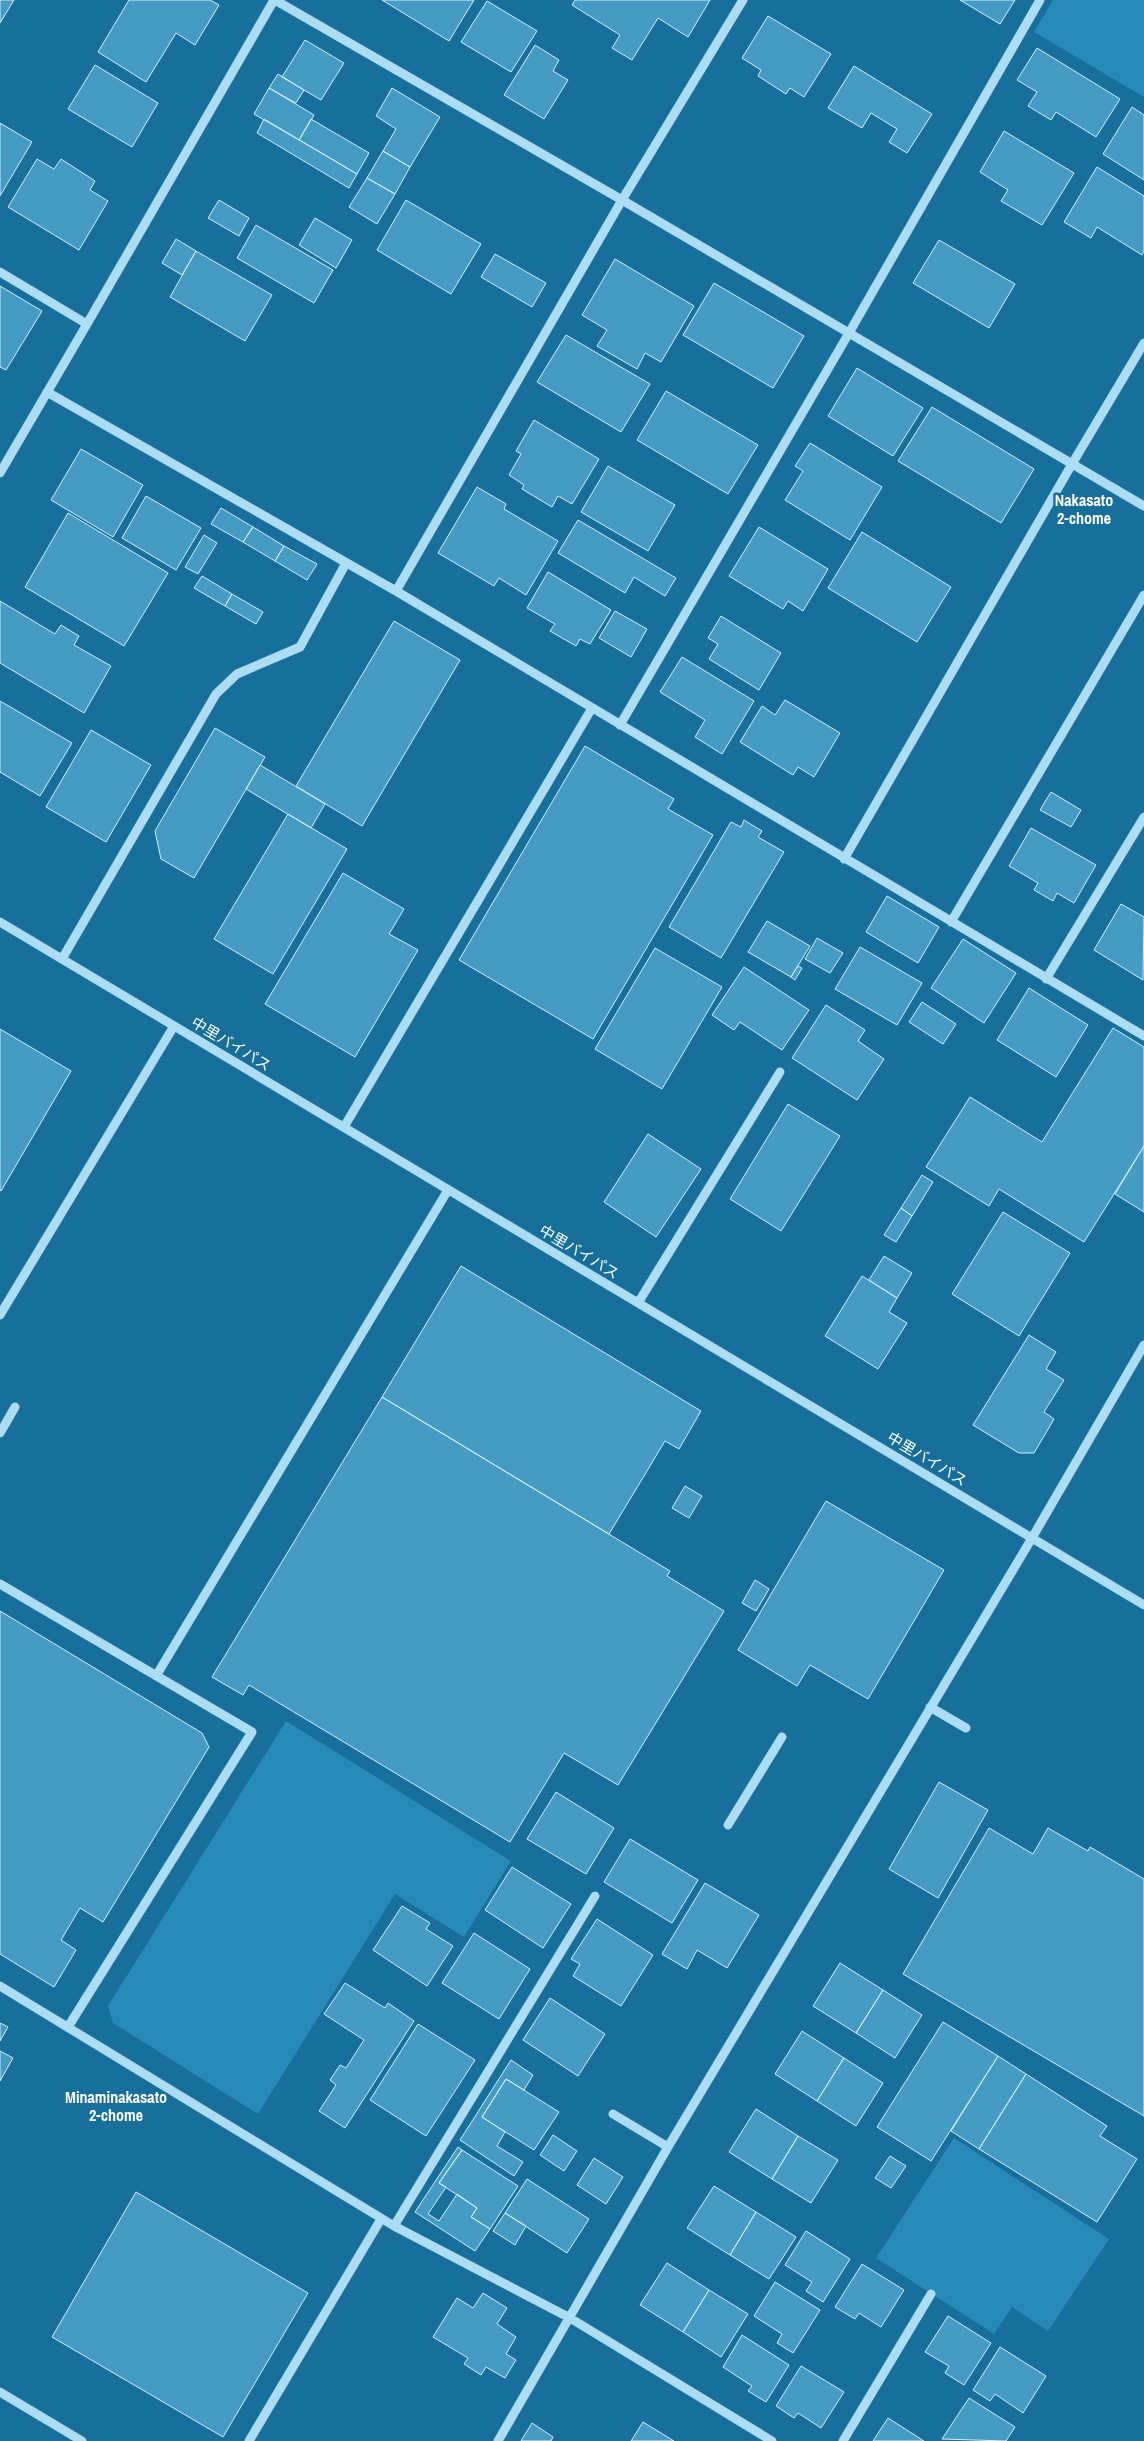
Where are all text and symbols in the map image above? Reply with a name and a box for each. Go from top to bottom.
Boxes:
district label: Nakasato 2-chome [1055,489,1113,529]
street label: 中里バイパス [187,1011,275,1076]
street label: 中里バイパス [535,1219,623,1284]
street label: 中里バイパス [883,1426,971,1491]
district label: Minaminakasato 2-chome [65,2086,167,2126]

